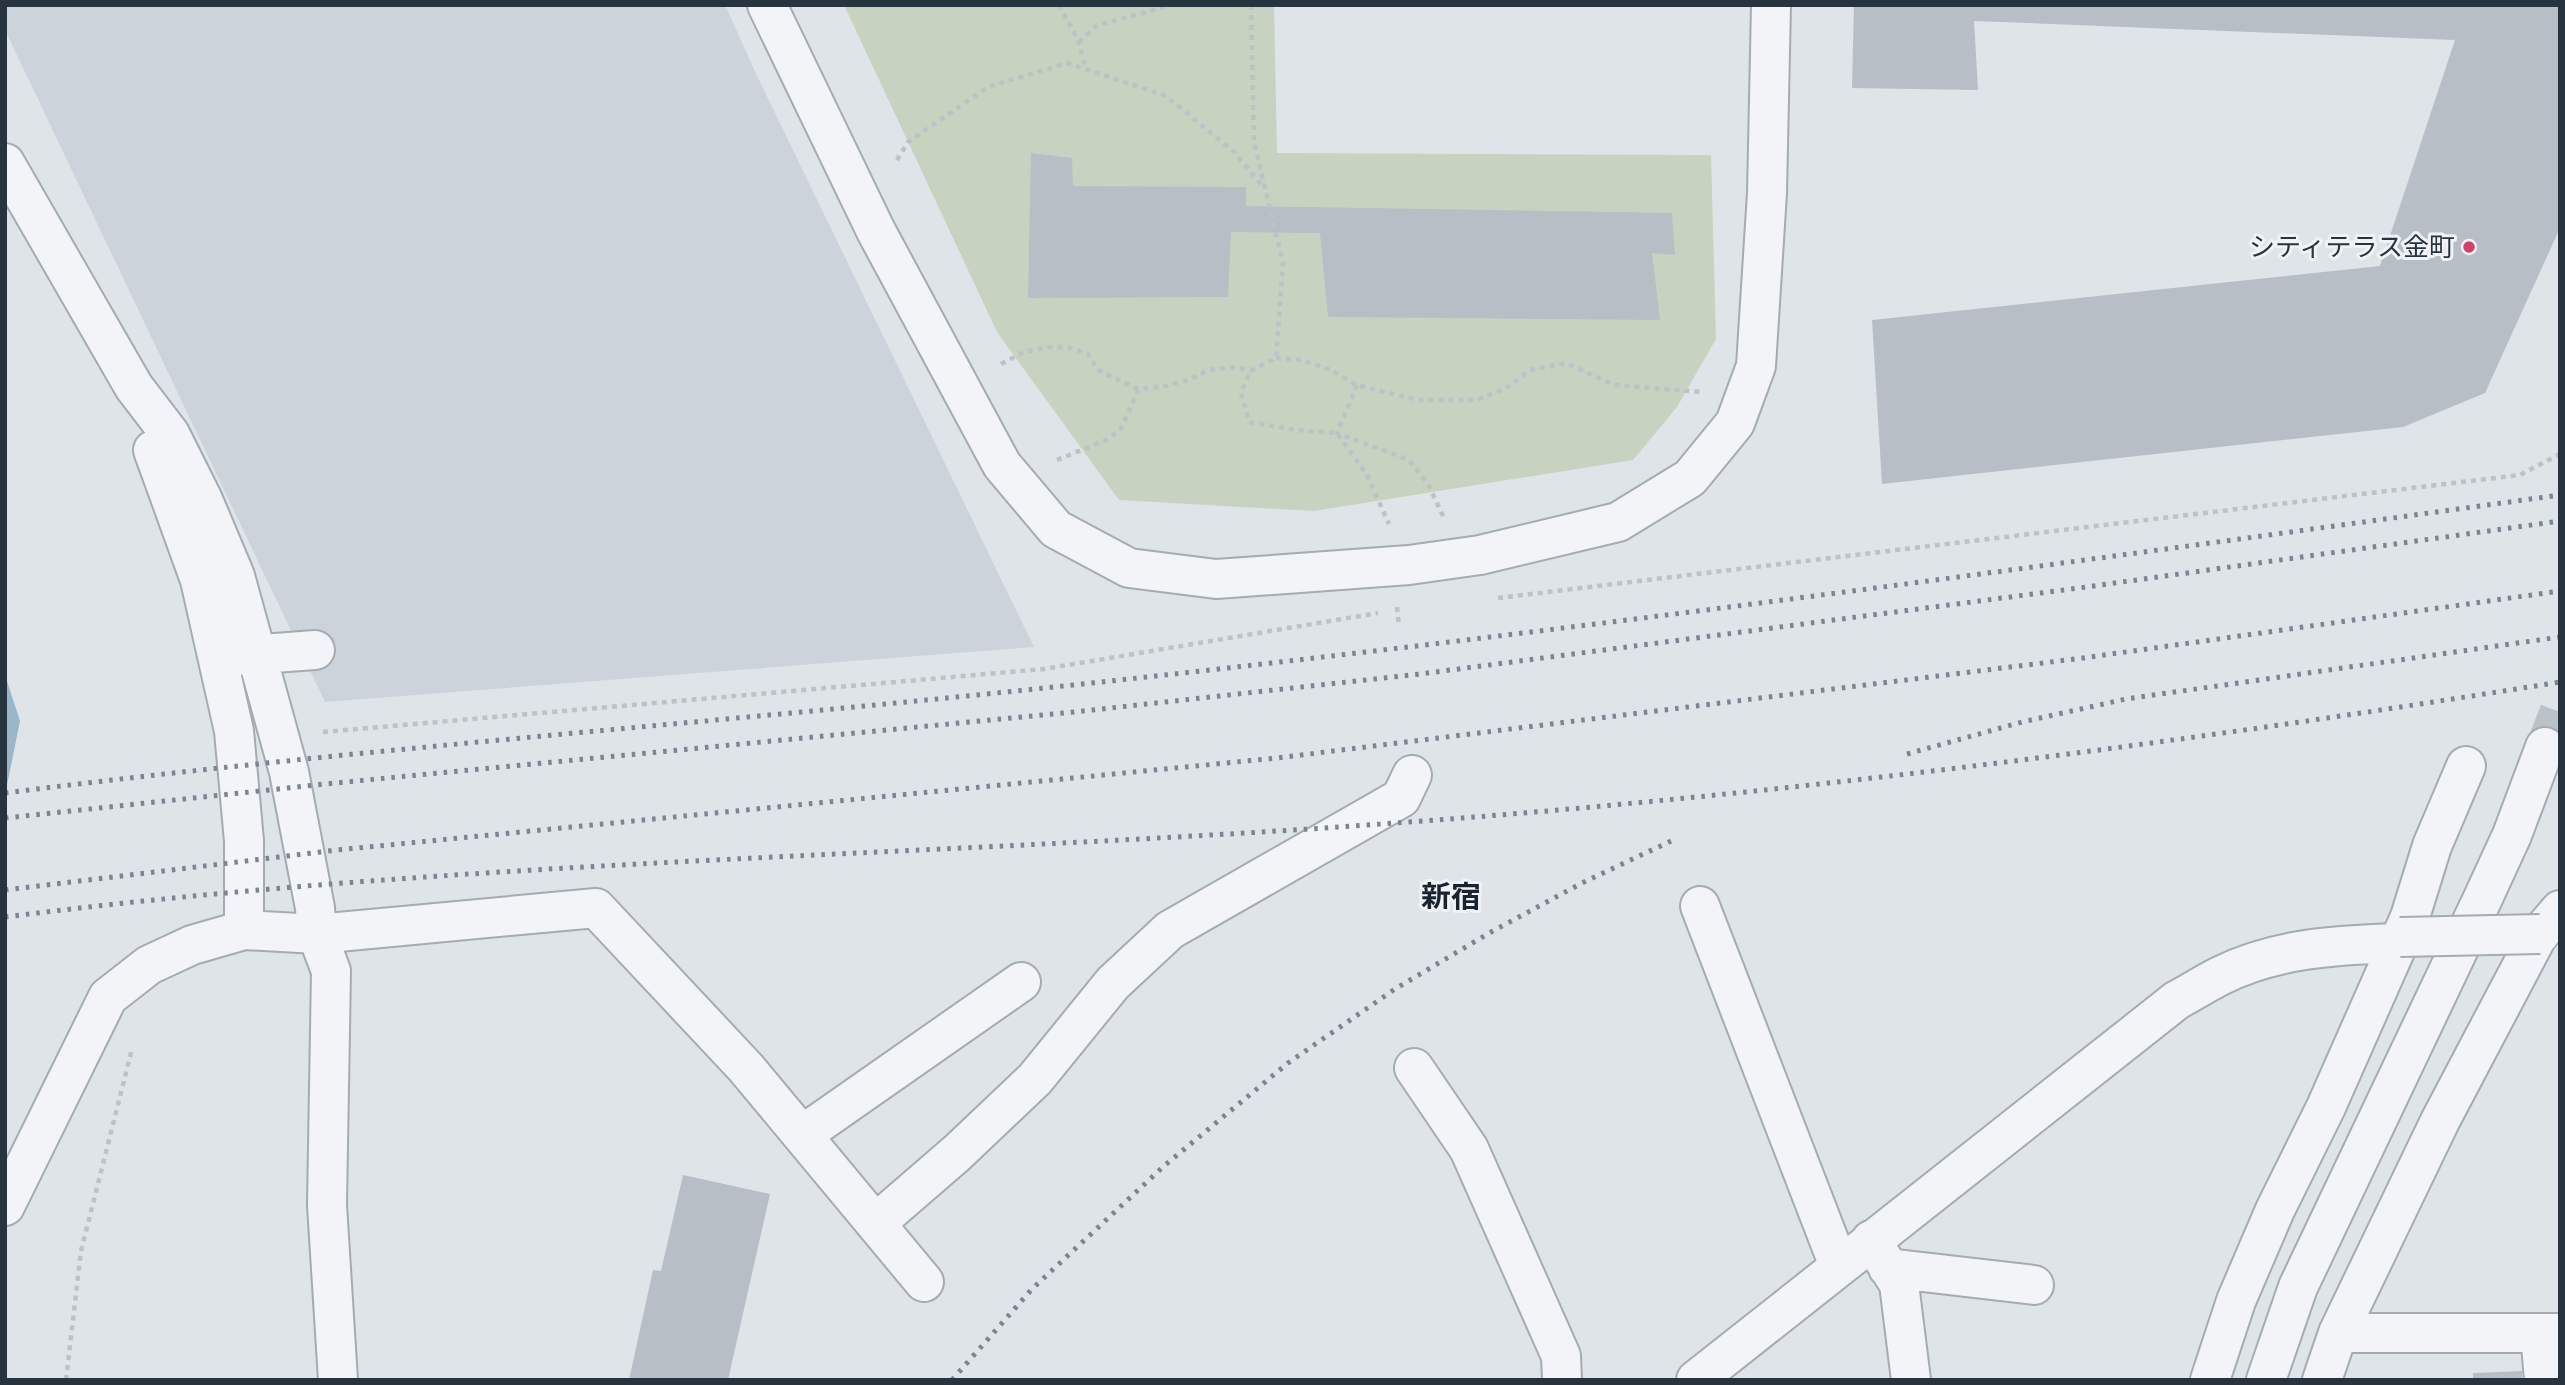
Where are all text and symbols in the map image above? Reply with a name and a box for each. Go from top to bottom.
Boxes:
place label: シティテラス金町 [2249,231,2455,263]
marker: シティテラス金町 [2461,239,2477,255]
district label: 新宿 [1421,878,1481,915]

